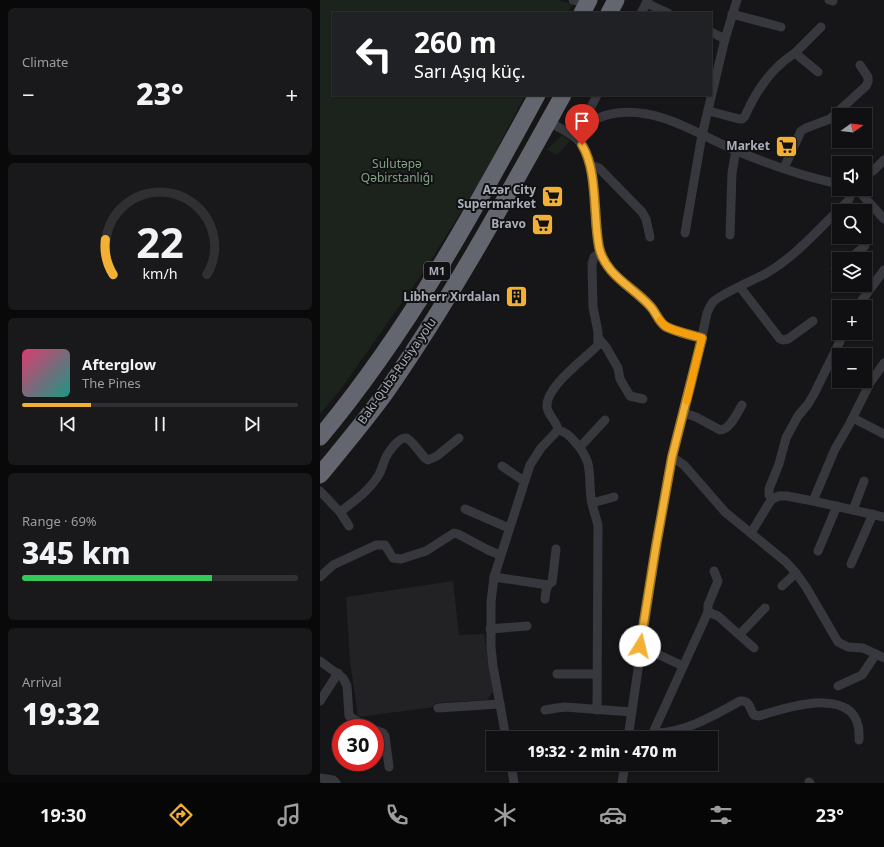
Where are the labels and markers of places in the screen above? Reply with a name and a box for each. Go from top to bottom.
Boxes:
pin [565,104,599,145]
supermarket icon: Market [773,133,799,159]
place label: Market [726,137,770,154]
place label: Azər City Supermarket [457,181,536,212]
supermarket icon: Azər City Supermarket [539,184,565,210]
supermarket icon: Bravo [529,211,555,237]
place label: Bravo [491,215,526,232]
building icon: Libherr Xırdalan [503,284,529,310]
place label: Libherr Xırdalan [403,288,500,305]

